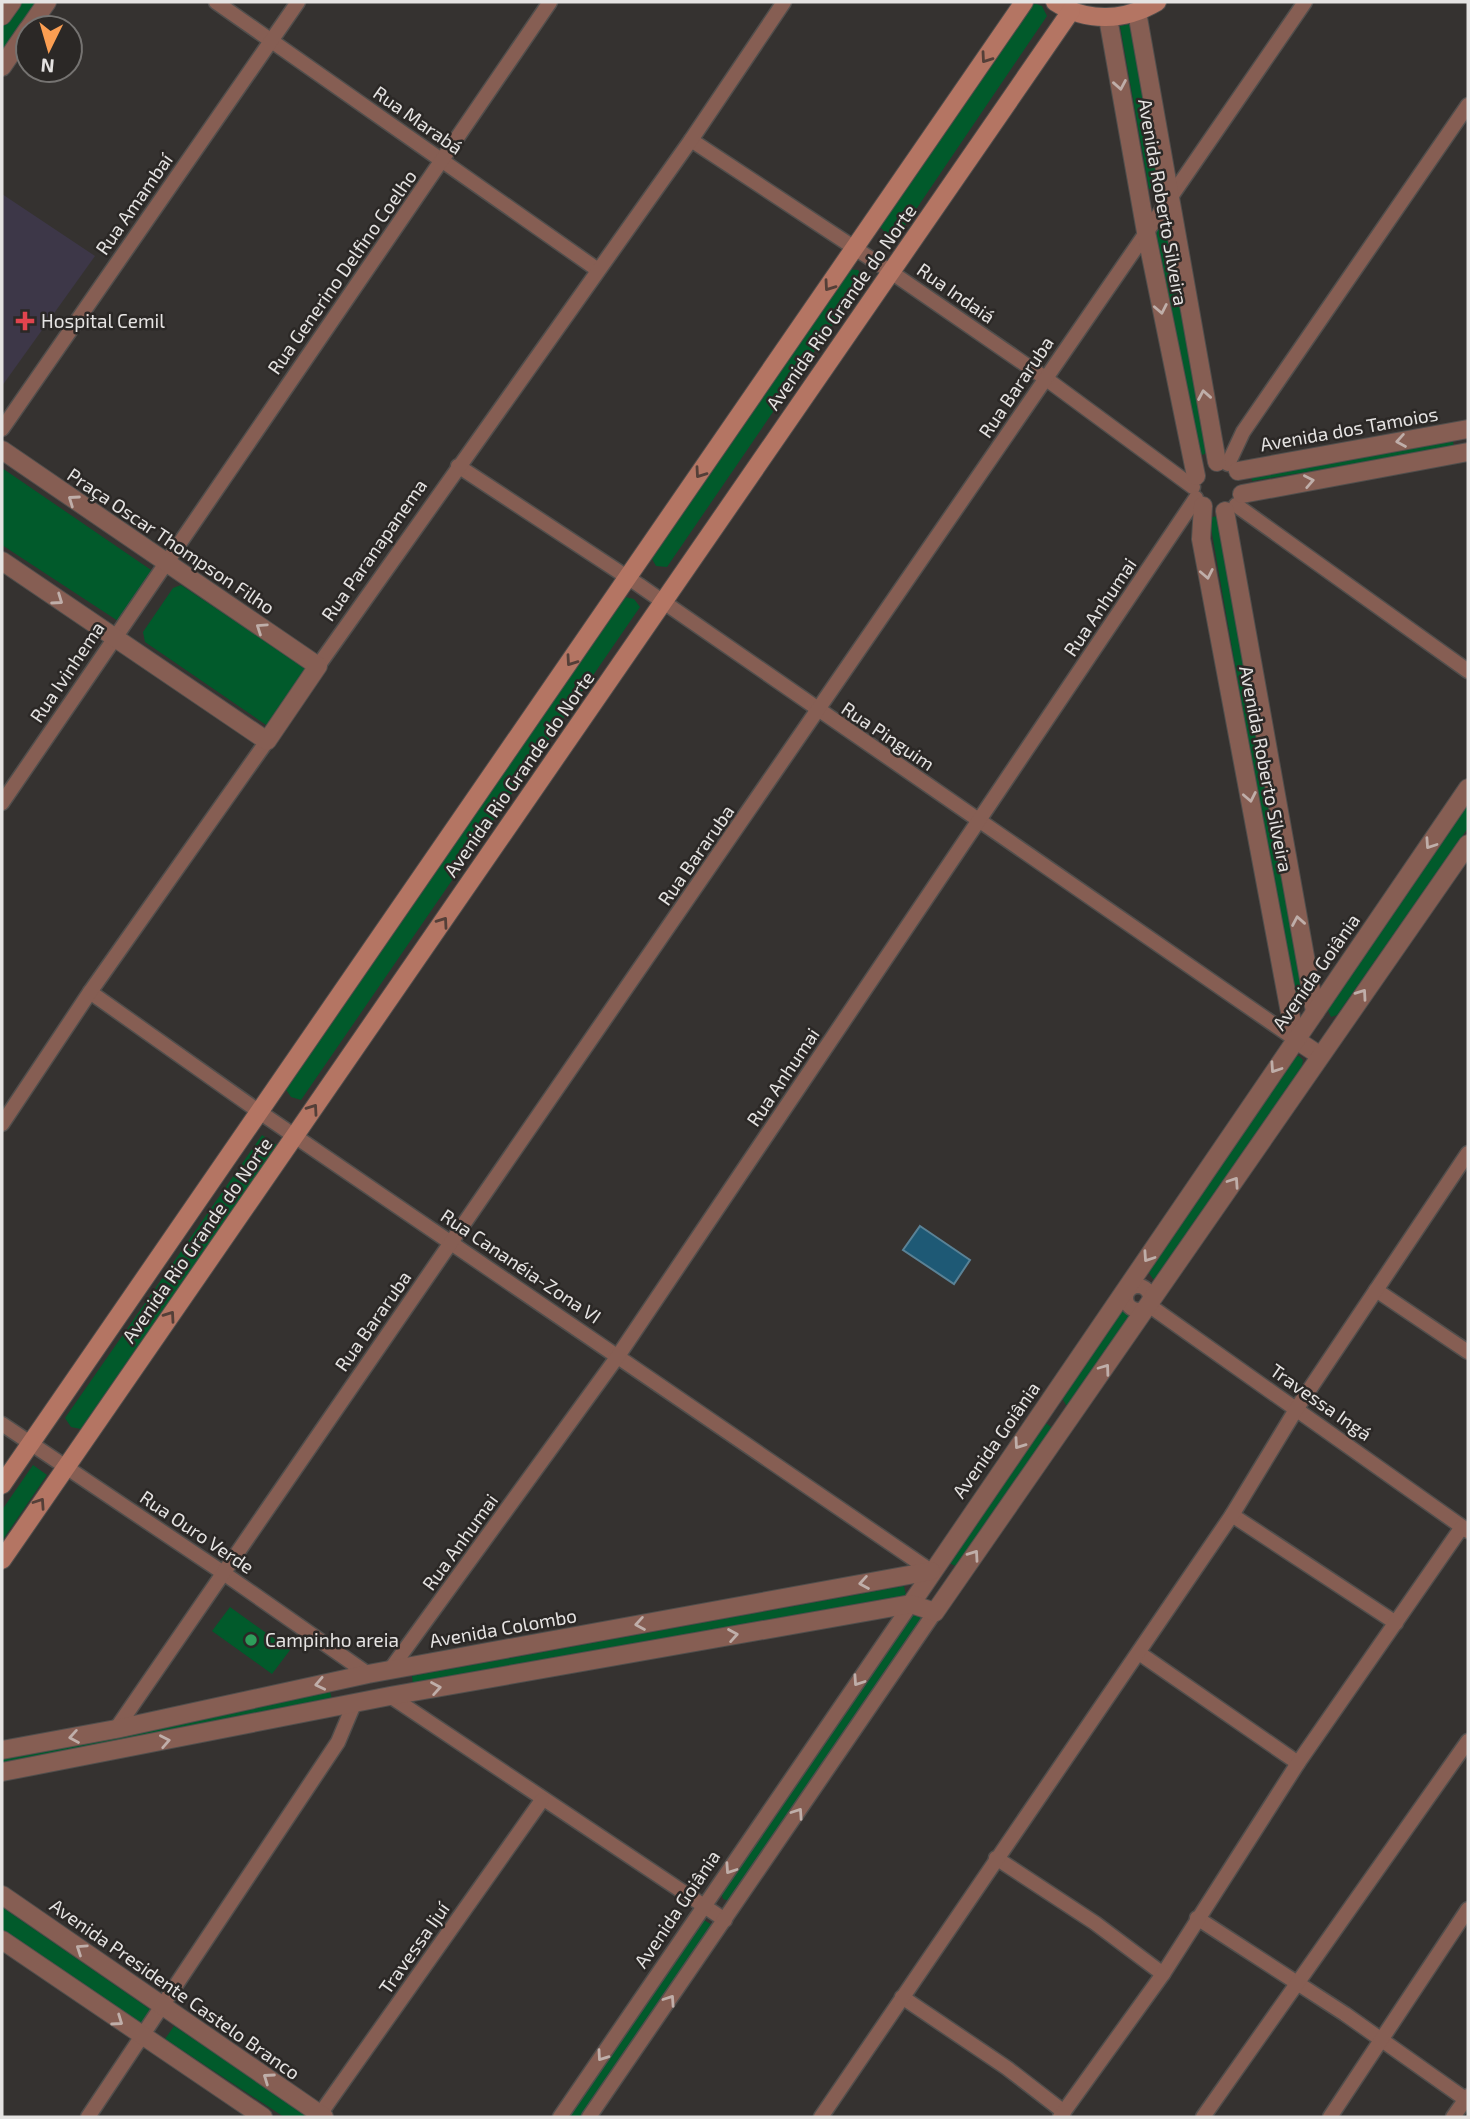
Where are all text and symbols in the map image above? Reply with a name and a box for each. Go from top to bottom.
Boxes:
north arrow [14,14,84,84]
one-way arrow [982,50,994,63]
text: N [40,54,55,78]
one-way arrow [1112,79,1127,91]
street label: Rua Marabá [369,80,467,159]
street label: Avenida Roberto Silveira [1134,97,1193,307]
street label: Rua Amambaí [90,148,178,259]
street label: Rua Generino Delfino Coelho [262,165,421,378]
street label: Avenida Rio Grande do Norte [761,199,921,414]
street label: Rua Indaiá [913,257,1000,328]
one-way arrow [825,278,837,291]
one-way arrow [1153,303,1168,314]
place label: Hospital Cemil [41,309,165,332]
marker: Hospital Cemil [15,311,35,331]
street label: Rua Bararuba [973,332,1058,442]
one-way arrow [1197,389,1212,401]
street label: Avenida dos Tamoios [1258,402,1440,455]
one-way arrow [1395,433,1407,448]
street label: Praça Oscar Thompson Filho [63,463,279,619]
one-way arrow [696,465,708,478]
street label: Rua Paranapanema [316,474,431,625]
one-way arrow [1303,475,1315,490]
one-way arrow [68,496,81,508]
street label: Rua Anhumai [1058,553,1141,660]
one-way arrow [1199,567,1214,579]
one-way arrow [50,592,63,604]
street label: Rua Ivinhema [25,617,109,726]
one-way arrow [256,624,269,637]
one-way arrow [567,653,579,666]
street label: Avenida Roberto Silveira [1235,664,1298,874]
street label: Avenida Rio Grande do Norte [439,666,599,881]
street label: Rua Pinguim [837,696,939,775]
one-way arrow [1241,791,1256,803]
street label: Rua Bararuba [653,800,739,909]
one-way arrow [1426,836,1438,849]
street label: Avenida Goiânia [1267,909,1364,1034]
one-way arrow [1292,915,1307,927]
one-way arrow [435,917,447,930]
one-way arrow [1354,989,1366,1002]
street label: Rua Anhumai [741,1023,824,1130]
one-way arrow [1271,1060,1283,1073]
one-way arrow [305,1104,318,1117]
street label: Avenida Rio Grande do Norte [117,1132,277,1347]
one-way arrow [1226,1177,1238,1190]
street label: Rua Cananéia-Zona VI [437,1203,606,1328]
one-way arrow [1144,1249,1157,1262]
street label: Rua Bararuba [330,1266,416,1375]
one-way arrow [162,1311,174,1324]
street label: Travessa Ingá [1266,1358,1376,1445]
one-way arrow [1097,1365,1109,1377]
street label: Avenida Goiânia [947,1377,1044,1502]
one-way arrow [1014,1436,1027,1449]
street label: Rua Ouro Verde [136,1485,259,1578]
street label: Rua Anhumai [417,1489,502,1594]
one-way arrow [32,1498,44,1511]
one-way arrow [966,1550,979,1563]
one-way arrow [858,1575,870,1590]
street label: Avenida Colombo [427,1603,578,1652]
one-way arrow [634,1616,646,1631]
place label: Campinho areia [265,1628,399,1651]
one-way arrow [727,1629,739,1644]
marker: Campinho areia [243,1632,259,1648]
one-way arrow [854,1673,867,1686]
one-way arrow [314,1676,326,1690]
one-way arrow [430,1681,442,1696]
one-way arrow [68,1728,80,1743]
one-way arrow [159,1734,171,1749]
one-way arrow [790,1807,803,1820]
street label: Avenida Goiânia [629,1846,724,1972]
one-way arrow [726,1861,739,1874]
street label: Avenida Presidente Castelo Branco [46,1893,305,2084]
street label: Travessa Ijuí [374,1896,454,1998]
one-way arrow [76,1945,89,1957]
one-way arrow [662,1995,674,2008]
one-way arrow [110,2013,123,2025]
one-way arrow [598,2048,610,2061]
one-way arrow [263,2074,276,2086]

